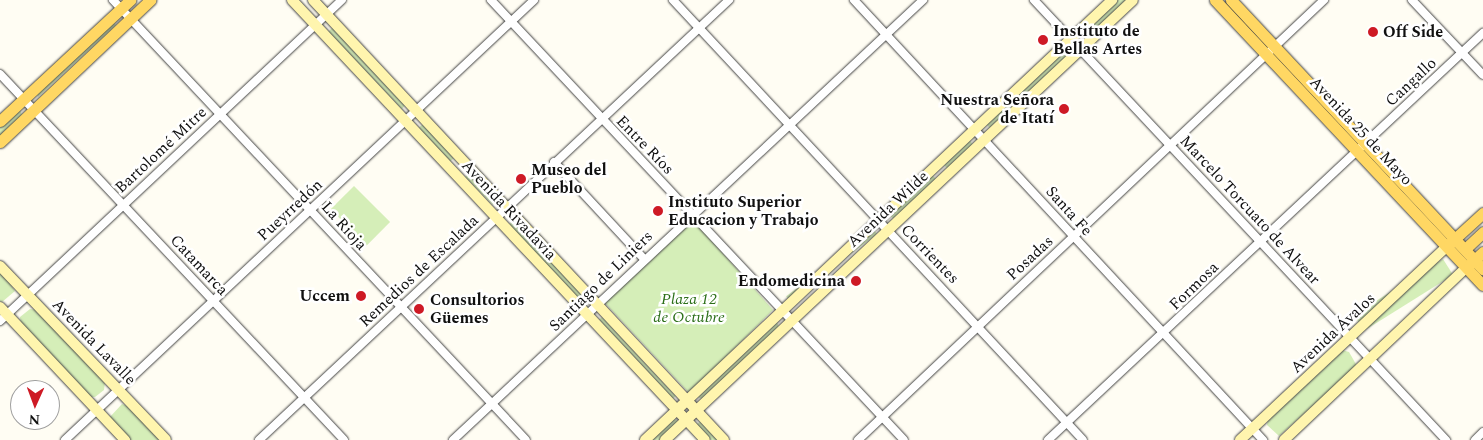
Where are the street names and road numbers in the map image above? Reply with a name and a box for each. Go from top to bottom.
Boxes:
street label: Cangallo [1381,53,1441,111]
street label: Avenida 25 de Mayo [1306,73,1416,189]
street label: Bartolomé Mitre [111,103,211,197]
street label: Entre Ríos [612,111,678,179]
street label: Marcelo Torcuato de Alvear [1176,131,1324,289]
street label: Avenida Rivadavia [458,156,560,264]
street label: Avenida Wilde [844,167,932,251]
street label: Pueyrredón [253,175,327,245]
street label: Santa Fe [1042,182,1096,240]
street label: La Rioja [317,198,371,254]
street label: Remedios de Escalada [355,211,483,331]
street label: Corrientes [897,220,963,288]
street label: Santiago de Liniers [545,227,657,335]
street label: Catamarca [166,231,232,299]
street label: Posadas [1003,232,1057,284]
street label: Formosa [1165,258,1223,314]
street label: Avenida Ávalos [1287,289,1379,377]
street label: Avenida Lavalle [48,295,140,389]

